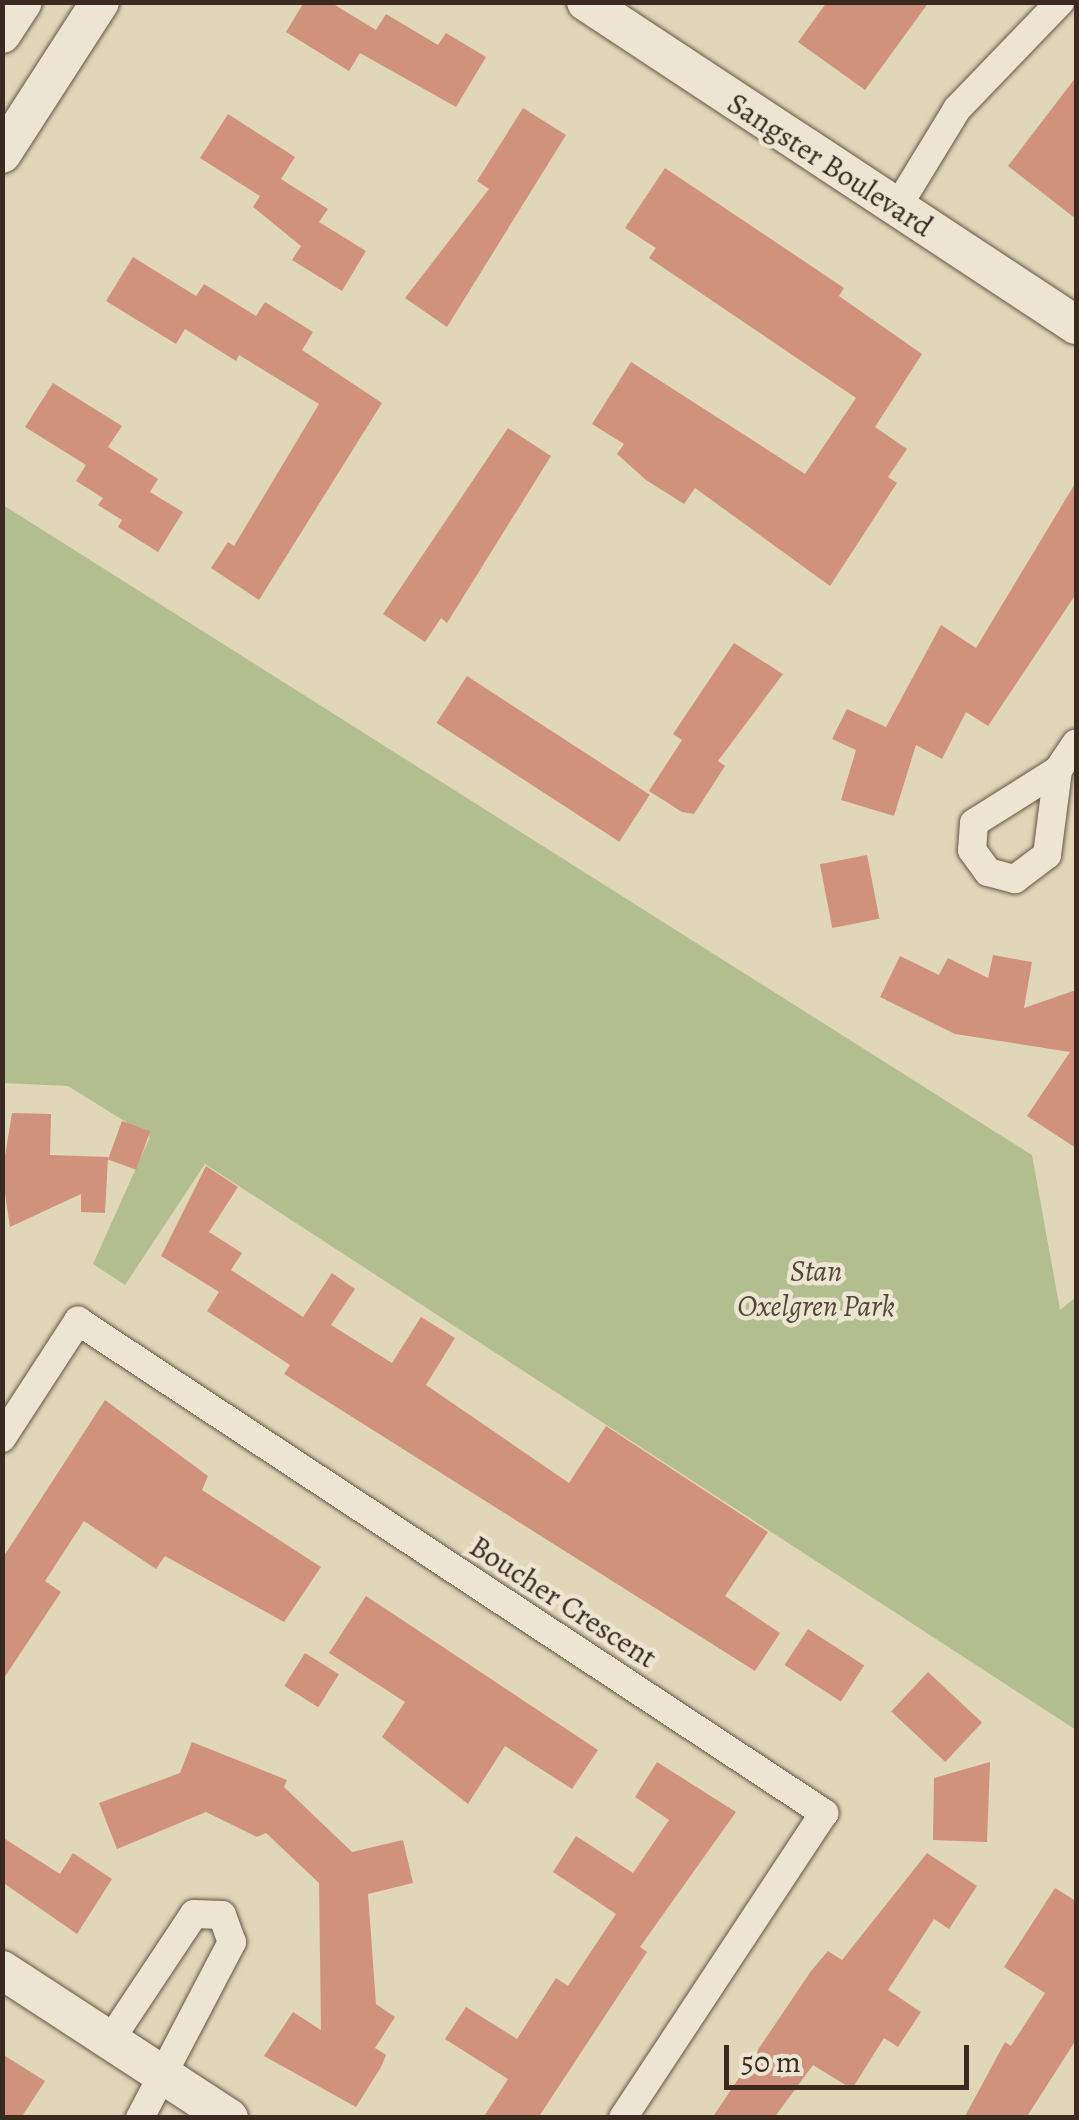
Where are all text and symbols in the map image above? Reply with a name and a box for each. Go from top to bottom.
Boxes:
street label: Sangster Boulevard [721,85,939,245]
park label: Stan Oxelgren Park [737,1253,895,1324]
street label: Boucher Crescent [463,1528,663,1676]
scale bar [729,2025,974,2087]
text: 50 m [741,2042,801,2082]

